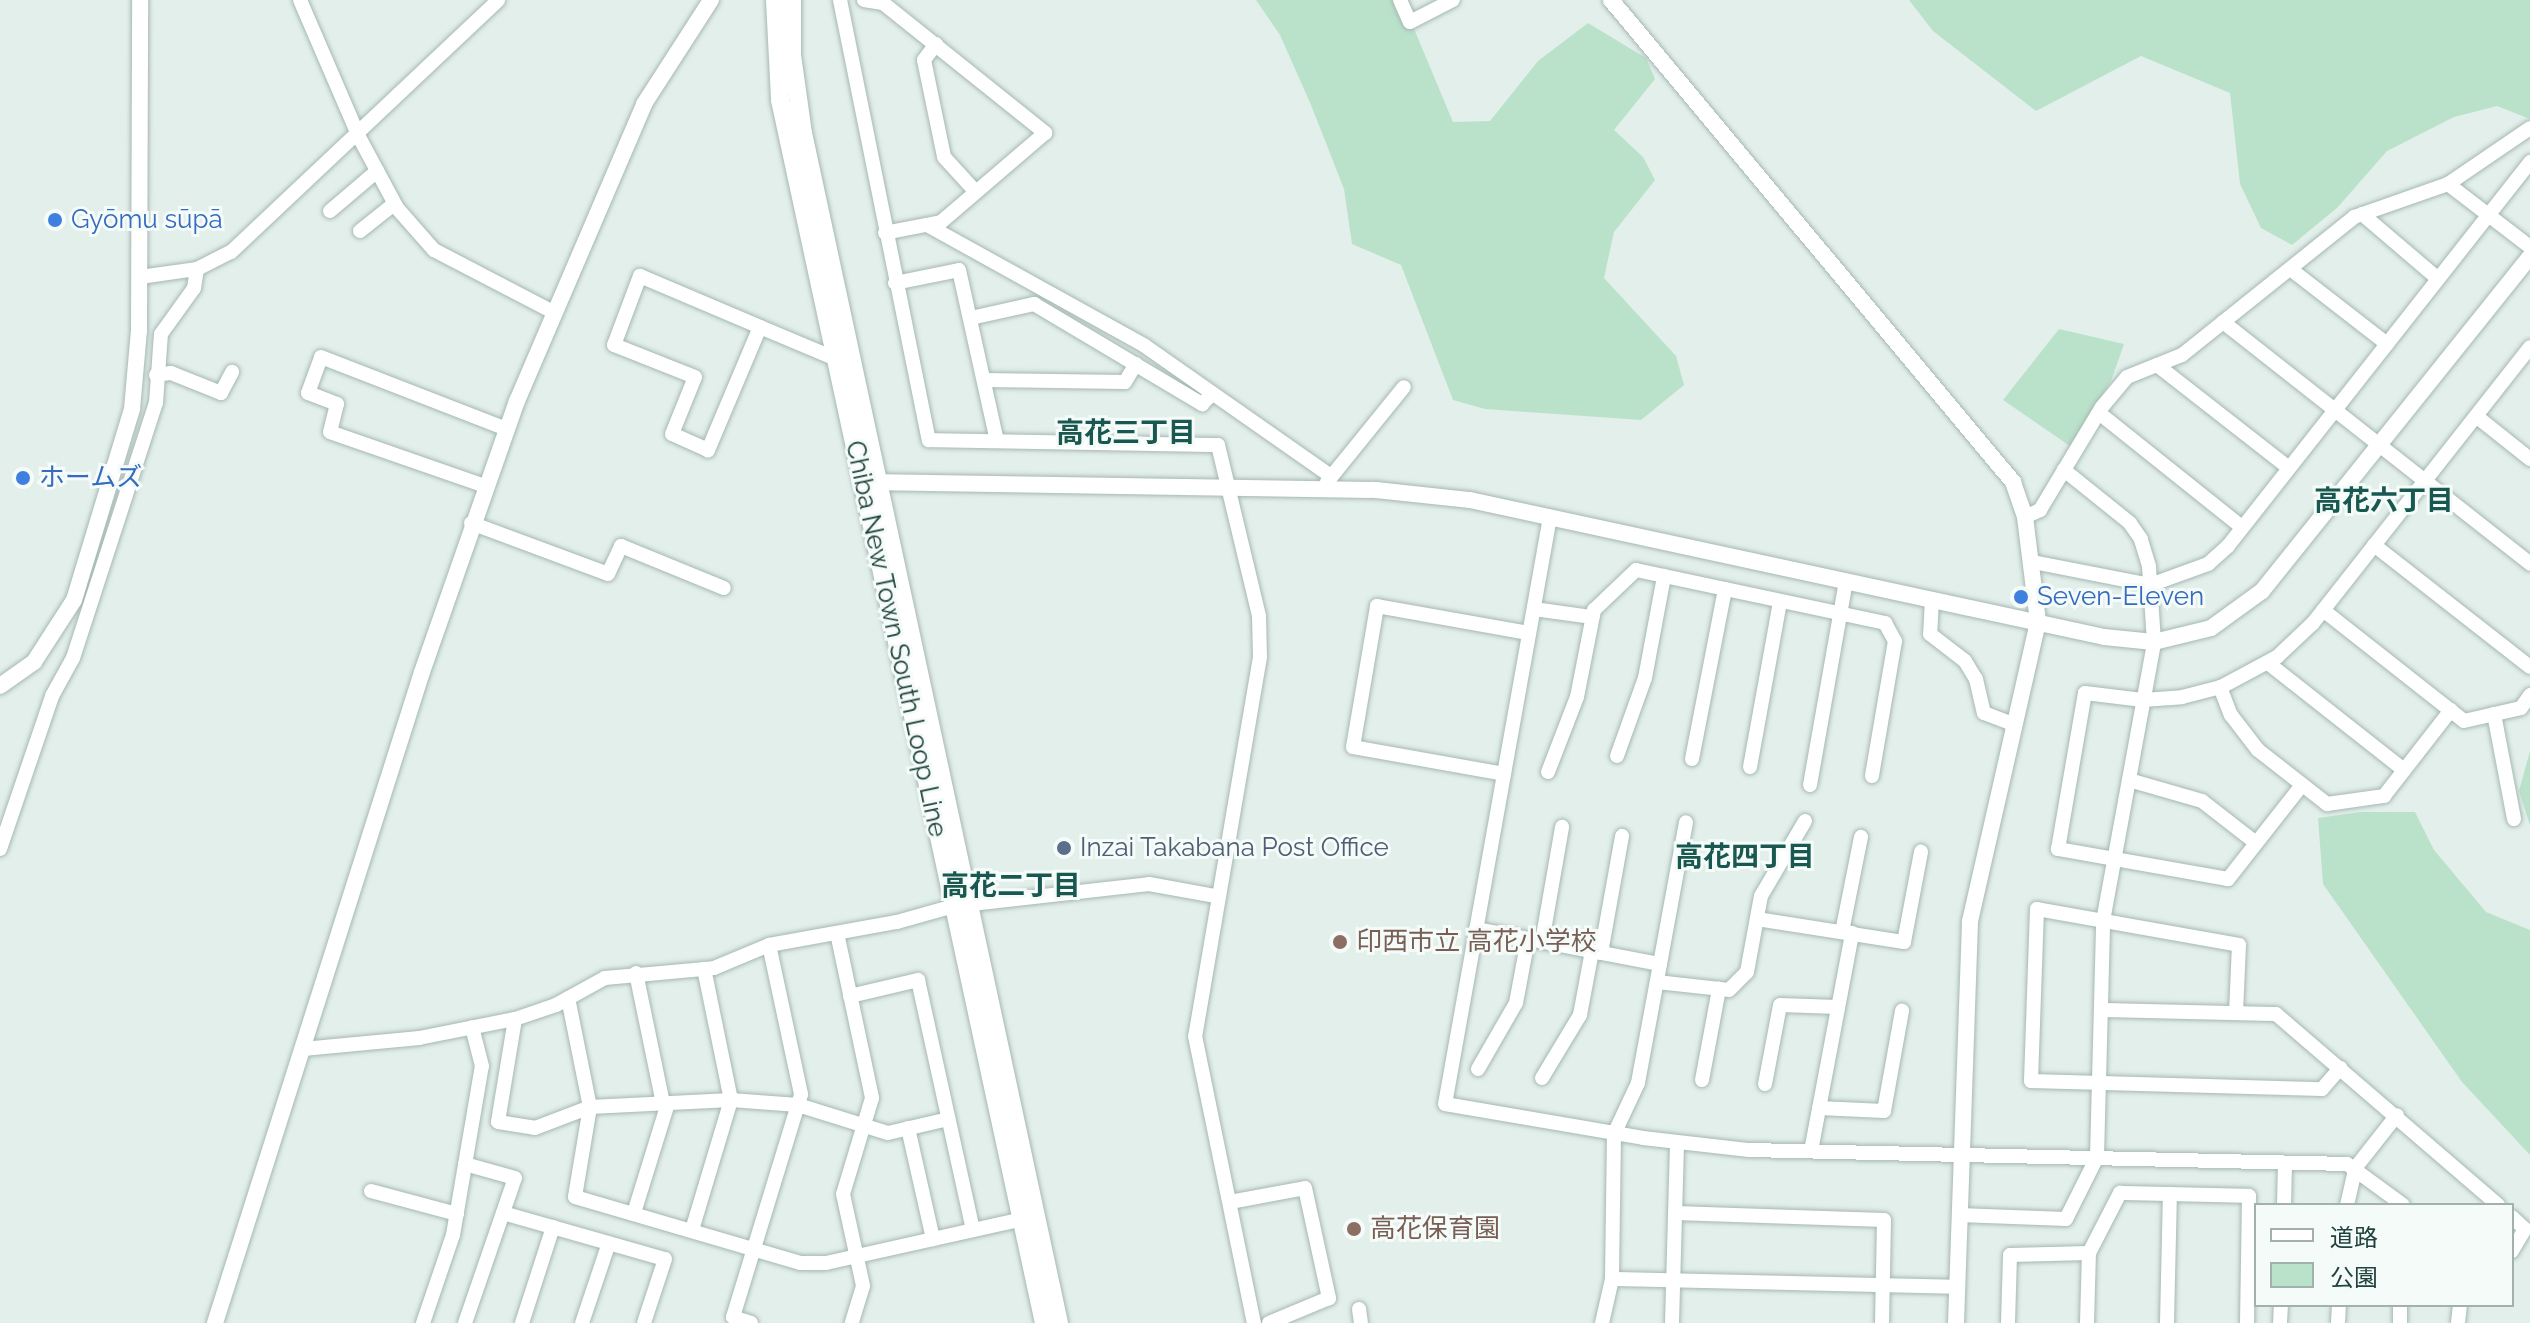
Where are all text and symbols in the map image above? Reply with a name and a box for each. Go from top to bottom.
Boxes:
place label: Gyōmu sūpā [71,204,223,236]
marker: Gyōmu sūpā [46,211,64,229]
district label: 高花三丁目 [1056,416,1196,450]
street label: Chiba New Town South Loop Line [839,437,953,841]
place label: ホームズ [39,462,143,494]
marker: ホームズ [14,469,32,487]
district label: 高花六丁目 [2314,484,2454,518]
place label: Seven-Eleven [2037,581,2204,613]
marker: Seven-Eleven [2012,588,2030,606]
place label: Inzai Takabana Post Office [1080,832,1390,864]
marker: Inzai Takabana Post Office [1055,839,1073,857]
district label: 高花四丁目 [1675,840,1815,874]
district label: 高花二丁目 [941,869,1081,903]
place label: 印西市立 高花小学校 [1356,926,1597,958]
marker: 印西市立 高花小学校 [1331,933,1349,951]
legend [2254,1203,2514,1307]
place label: 高花保育園 [1370,1213,1500,1245]
marker: 高花保育園 [1345,1220,1363,1238]
text: 道路 [2330,1223,2378,1252]
text: 公園 [2330,1263,2378,1292]

